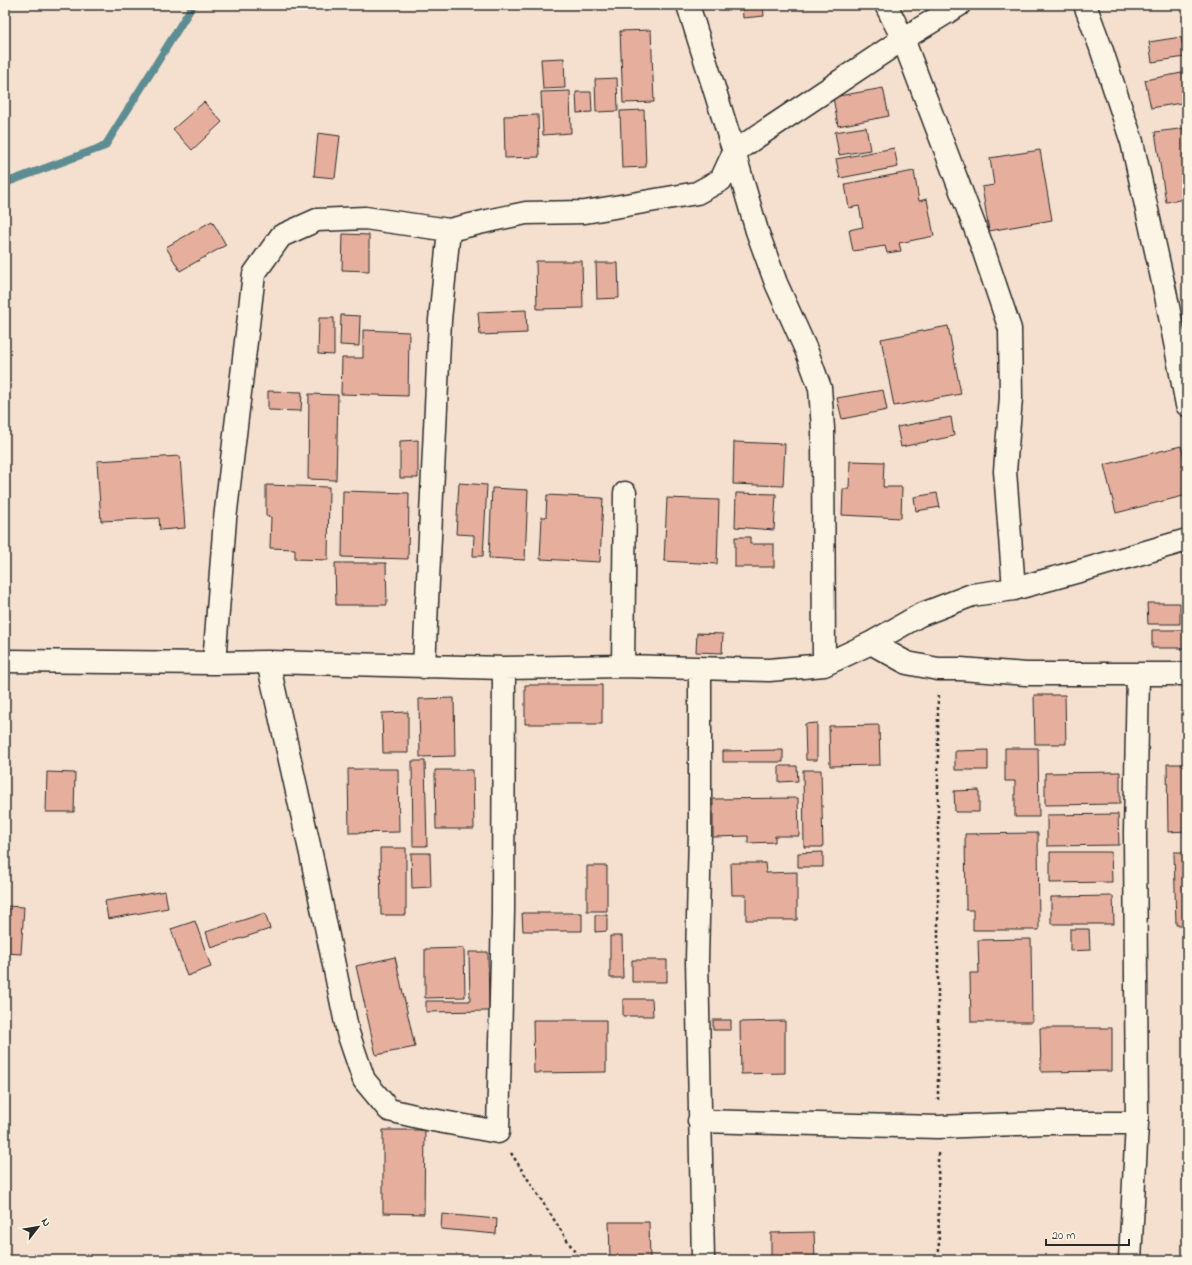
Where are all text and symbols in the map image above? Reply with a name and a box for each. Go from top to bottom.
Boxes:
north arrow [18,1207,58,1247]
text: N [37,1215,54,1230]
scale bar [1046,1221,1129,1247]
text: 20 m [1052,1227,1075,1245]

